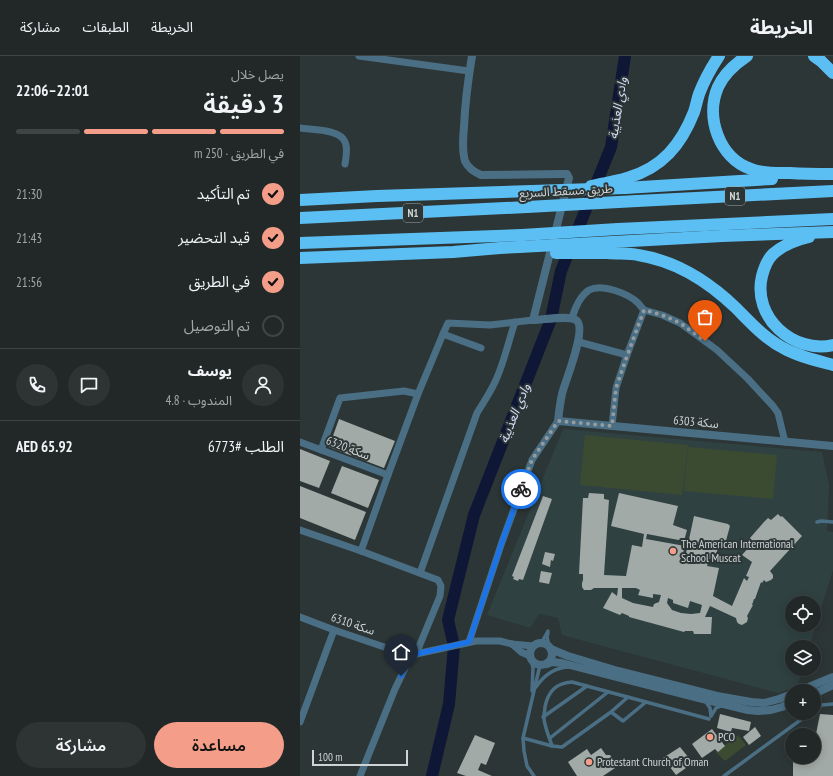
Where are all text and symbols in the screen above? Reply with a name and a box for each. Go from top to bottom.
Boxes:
text: الخريطة [750,15,813,39]
text: مشاركة [20,18,60,36]
text: الطبقات [82,18,129,36]
text: الخريطة [151,18,193,36]
text: يصل خلال [231,66,284,83]
water label: وادي العذيبة [604,76,633,141]
text: 22:01–22:06 [16,81,89,100]
text: 3 دقيقة [203,87,284,120]
text: في الطريق · 250 m [194,145,284,162]
street label: طريق مسقط السريع [519,181,613,202]
icon: check [262,183,284,205]
text: تم التأكيد [197,184,250,203]
text: 21:30 [16,186,42,203]
road number: N1 [725,187,745,205]
road number: N1 [403,204,423,222]
icon: check [262,227,284,249]
text: قيد التحضير [178,228,250,247]
text: 21:43 [16,230,42,247]
icon: check [262,271,284,293]
text: في الطريق [189,272,250,291]
text: 21:56 [16,274,42,291]
pin [688,300,722,341]
icon: bag [694,306,716,328]
text: تم التوصيل [184,316,250,335]
text: يوسف [188,361,232,380]
button: phone [16,364,58,406]
button: chat [68,364,110,406]
button: person [242,364,284,406]
water label: وادي العذيبة [495,381,536,446]
text: المندوب · 4.8 [166,392,232,409]
street label: سكة 6303 [673,412,719,431]
street label: سكة 6320 [324,432,372,463]
text: AED 65.92 [16,437,73,456]
text: الطلب #6773 [208,437,284,456]
courier [501,469,541,509]
icon: bike [510,478,532,500]
place label: The American International School Muscat [681,536,794,565]
marker: The American International School Muscat [668,546,678,556]
map controls [785,596,821,764]
button: locate [785,596,821,632]
street label: سكة 6310 [329,609,377,638]
pin [384,635,418,676]
button: layers [785,640,821,676]
icon: home [390,641,412,663]
button: + [785,684,821,720]
button: مشاركة [16,722,146,768]
button: مساعدة [154,722,284,768]
button: − [785,728,821,764]
place label: PCO [718,729,735,744]
marker: PCO [705,732,715,742]
scale bar [312,748,408,767]
text: 100 m [318,750,342,764]
place label: Protestant Church of Oman [597,754,709,769]
marker: Protestant Church of Oman [584,757,594,767]

